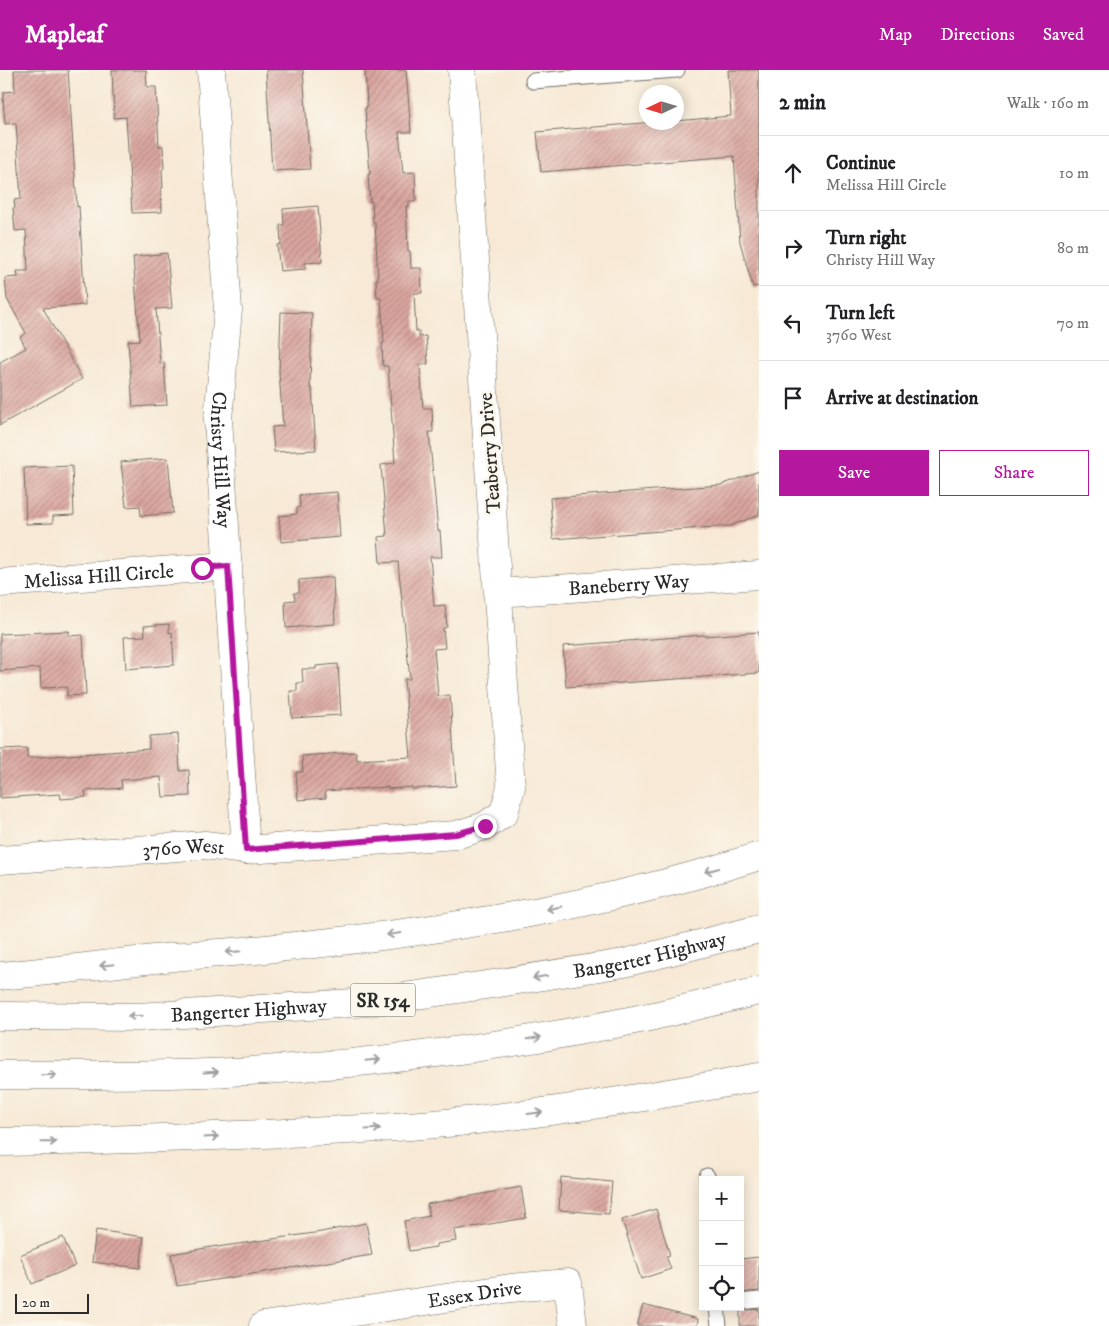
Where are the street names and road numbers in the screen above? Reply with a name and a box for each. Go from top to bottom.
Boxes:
street label: Christy Hill Way [204,390,236,529]
street label: Teaberry Drive [474,392,507,514]
street label: Melissa Hill Circle [23,559,175,595]
street label: Baneberry Way [567,569,691,602]
street label: 3760 West [142,834,226,864]
street label: Bangerter Highway [571,927,729,985]
road number: SR 154 [350,984,416,1016]
street label: Bangerter Highway [170,994,328,1029]
street label: Essex Drive [426,1276,523,1315]

